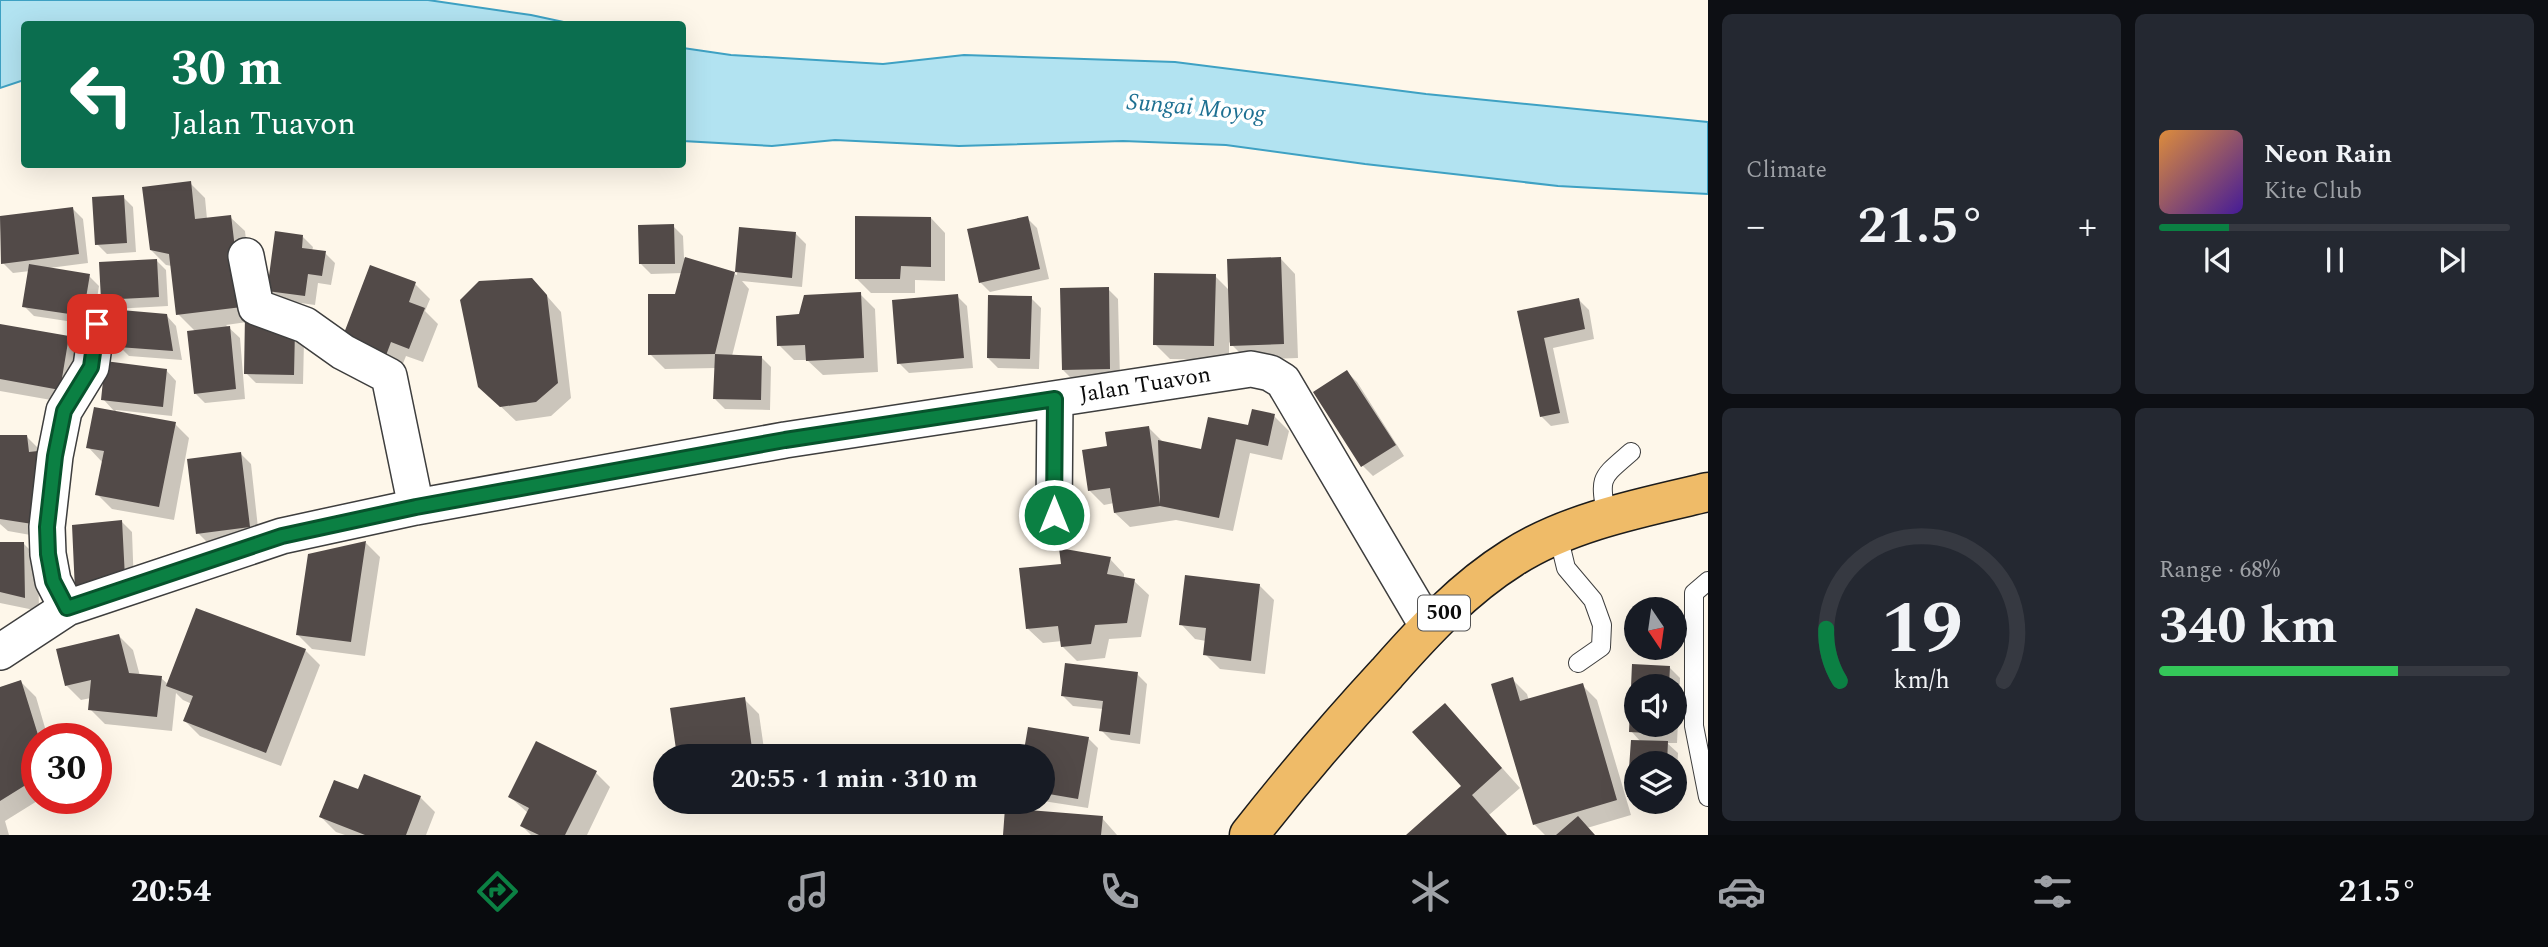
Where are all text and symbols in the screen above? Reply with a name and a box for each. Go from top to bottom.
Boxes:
text: 30 m [171,32,282,107]
icon: left [56,49,147,140]
water label: Sungai Moyog [1125,84,1268,132]
text: Jalan Tuavon [171,100,356,149]
text: Neon Rain [2264,134,2392,174]
text: Climate [1746,153,1827,188]
text: Kite Club [2264,174,2362,209]
text: 21.5° [1858,187,1985,266]
text: − [1746,198,1765,256]
text: + [2078,198,2097,256]
icon: previous [2199,241,2237,279]
icon: pause [2316,241,2354,279]
icon: next [2433,241,2471,279]
pin [67,294,127,354]
icon: arrive [78,305,116,343]
street label: Jalan Tuavon [1077,357,1213,413]
position arrow [1017,478,1091,552]
text: Range · 68% [2159,553,2280,588]
text: 19 [1881,574,1962,685]
text: 340 km [2159,587,2338,666]
road number: 500 [1418,596,1470,630]
north arrow [1624,597,1687,660]
map controls [1624,597,1687,814]
text: km/h [1893,661,1950,699]
button: sound [1624,674,1687,737]
speed limit sign: 30 [21,723,112,814]
button: layers [1624,751,1687,814]
text: 20:55 · 1 min · 310 m [730,759,978,799]
text: 20:54 [131,867,211,916]
icon: directions [473,867,522,916]
icon: music [784,867,833,916]
icon: phone [1095,867,1144,916]
icon: climate [1406,867,1455,916]
icon: car [1717,867,1766,916]
icon: filters [2028,867,2077,916]
text: 21.5° [2339,867,2417,916]

